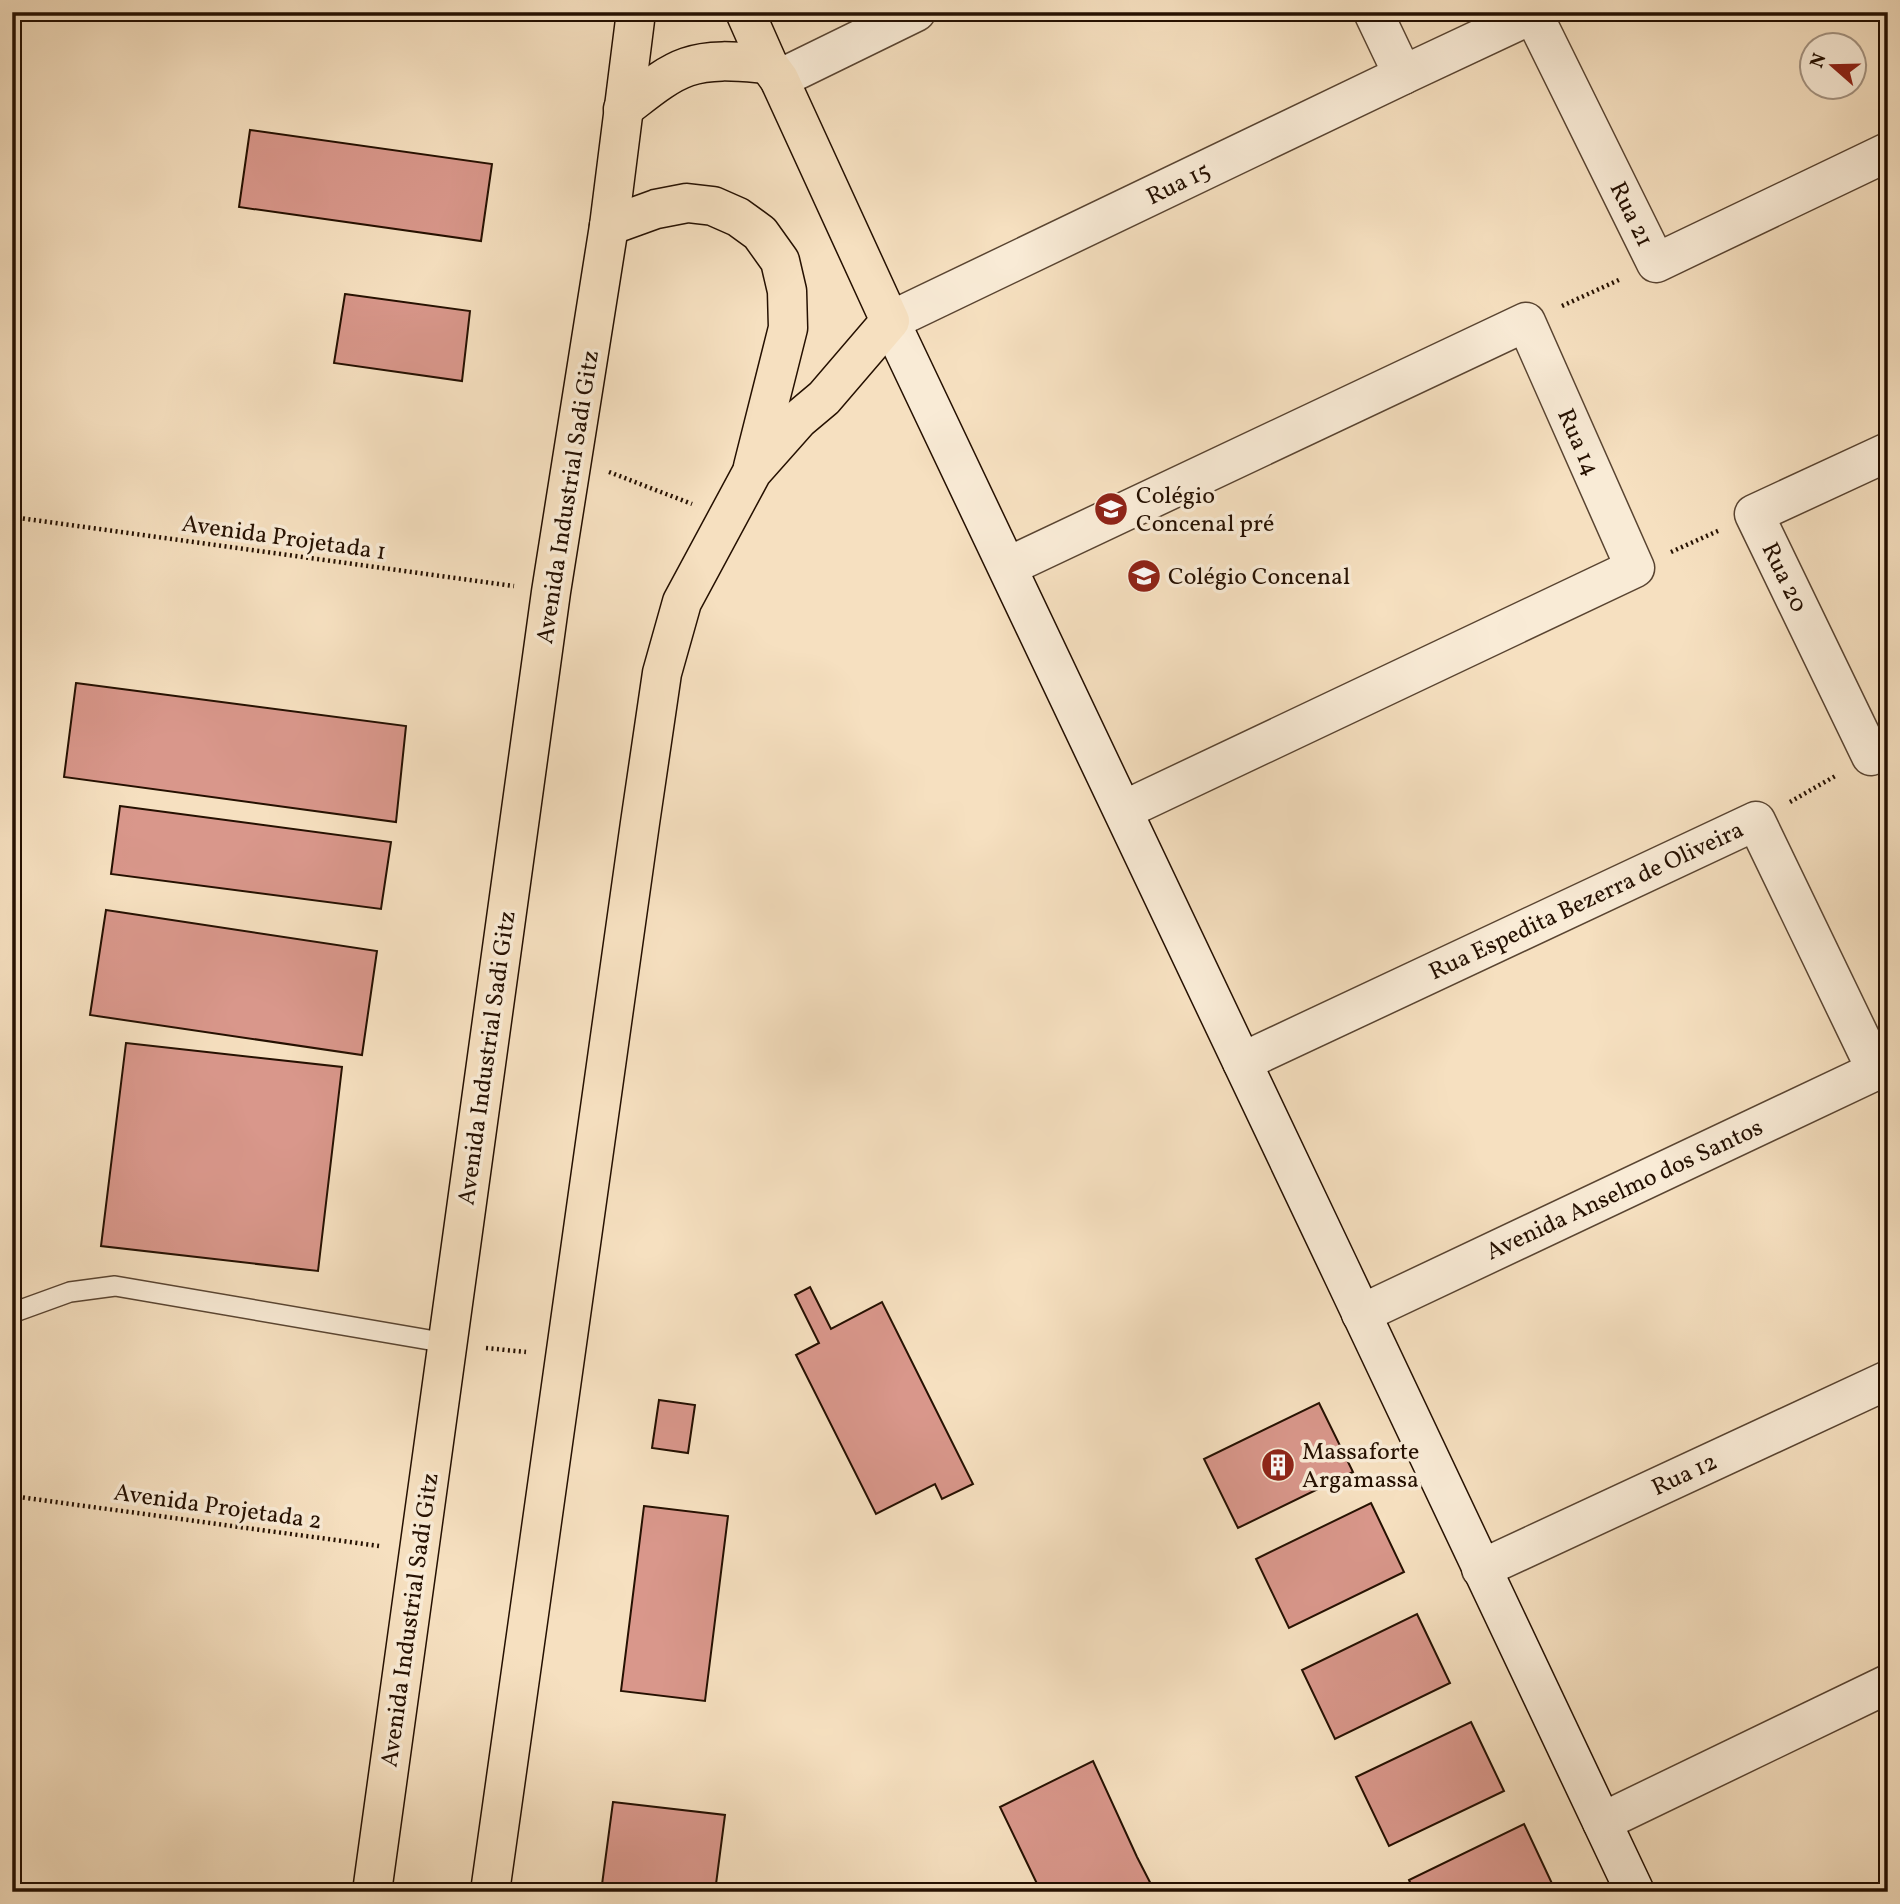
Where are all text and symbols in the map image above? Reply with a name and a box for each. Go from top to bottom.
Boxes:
north arrow [1798,32,1868,102]
text: N [1804,50,1834,72]
street label: Rua 15 [1141,155,1217,215]
street label: Rua 21 [1600,176,1661,253]
street label: Avenida Industrial Sadi Gitz [529,348,609,647]
street label: Rua 14 [1547,404,1607,482]
place label: Colégio Concenal pré [1136,480,1274,542]
school or university icon: Colégio Concenal pré [1092,490,1130,528]
street label: Avenida Projetada 1 [179,508,388,570]
street label: Rua 20 [1752,537,1815,618]
school or university icon: Colégio Concenal [1125,557,1163,595]
place label: Colégio Concenal [1168,561,1350,595]
street label: Rua Espedita Bezerra de Oliveira [1424,814,1750,990]
street label: Avenida Industrial Sadi Gitz [450,909,525,1208]
street label: Avenida Anselmo dos Santos [1481,1112,1769,1270]
place label: Massaforte Argamassa [1302,1436,1419,1498]
building icon: Massaforte Argamassa [1259,1446,1297,1484]
street label: Rua 12 [1646,1446,1723,1506]
street label: Avenida Industrial Sadi Gitz [373,1471,448,1770]
street label: Avenida Projetada 2 [112,1477,324,1539]

